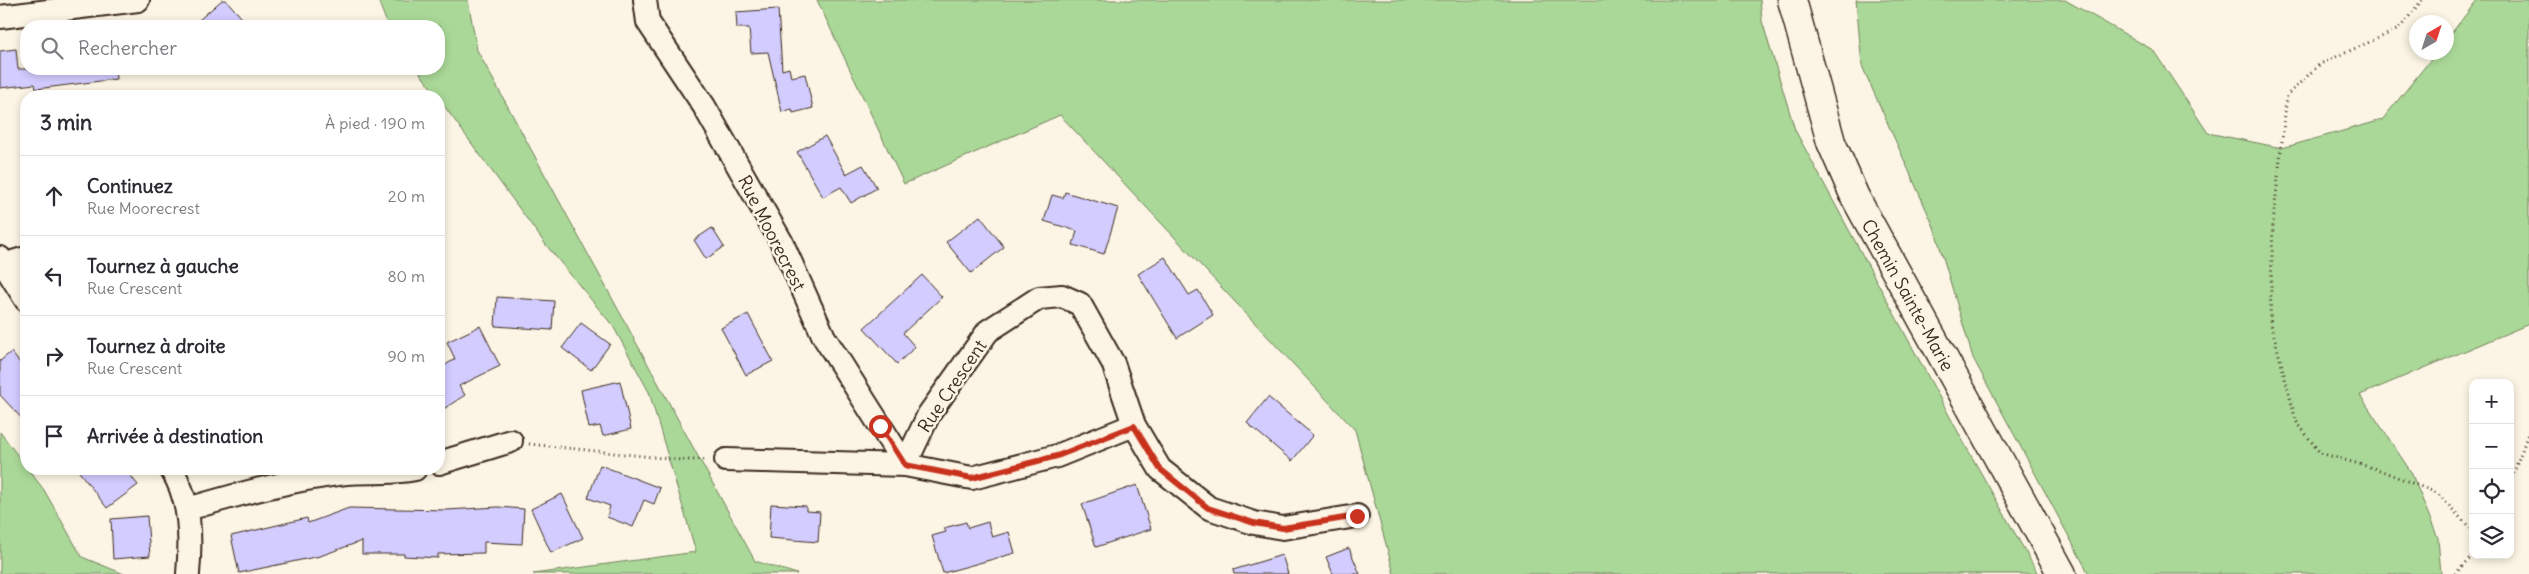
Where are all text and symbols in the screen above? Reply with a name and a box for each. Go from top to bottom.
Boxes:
north arrow [2409,15,2454,60]
search box [20,20,445,75]
icon: search [38,34,66,62]
text: Rechercher [78,36,177,60]
text: 3 min [40,109,92,136]
text: À pied · 190 m [325,113,425,133]
street label: Rue Moorecrest [733,171,811,295]
text: Continuez [87,174,173,198]
icon: ahead [40,182,68,210]
text: 20 m [388,186,425,206]
text: Rue Moorecrest [87,198,200,218]
street label: Chemin Sainte-Marie [1857,215,1959,375]
text: Tournez à gauche [87,254,239,278]
icon: left [40,262,68,290]
text: 80 m [387,266,425,286]
text: Rue Crescent [87,278,182,298]
text: Tournez à droite [87,334,226,358]
street label: Rue Crescent [913,335,991,437]
icon: right [40,342,68,370]
text: 90 m [387,346,425,366]
text: Rue Crescent [87,358,182,378]
map controls [2469,379,2514,559]
button: + [2469,379,2514,424]
route start [869,415,892,438]
icon: arrive [40,422,68,450]
text: Arrivée à destination [87,424,263,448]
button: − [2469,424,2514,469]
button: locate [2469,469,2514,514]
route end [1346,505,1369,528]
button: layers [2469,514,2514,559]

